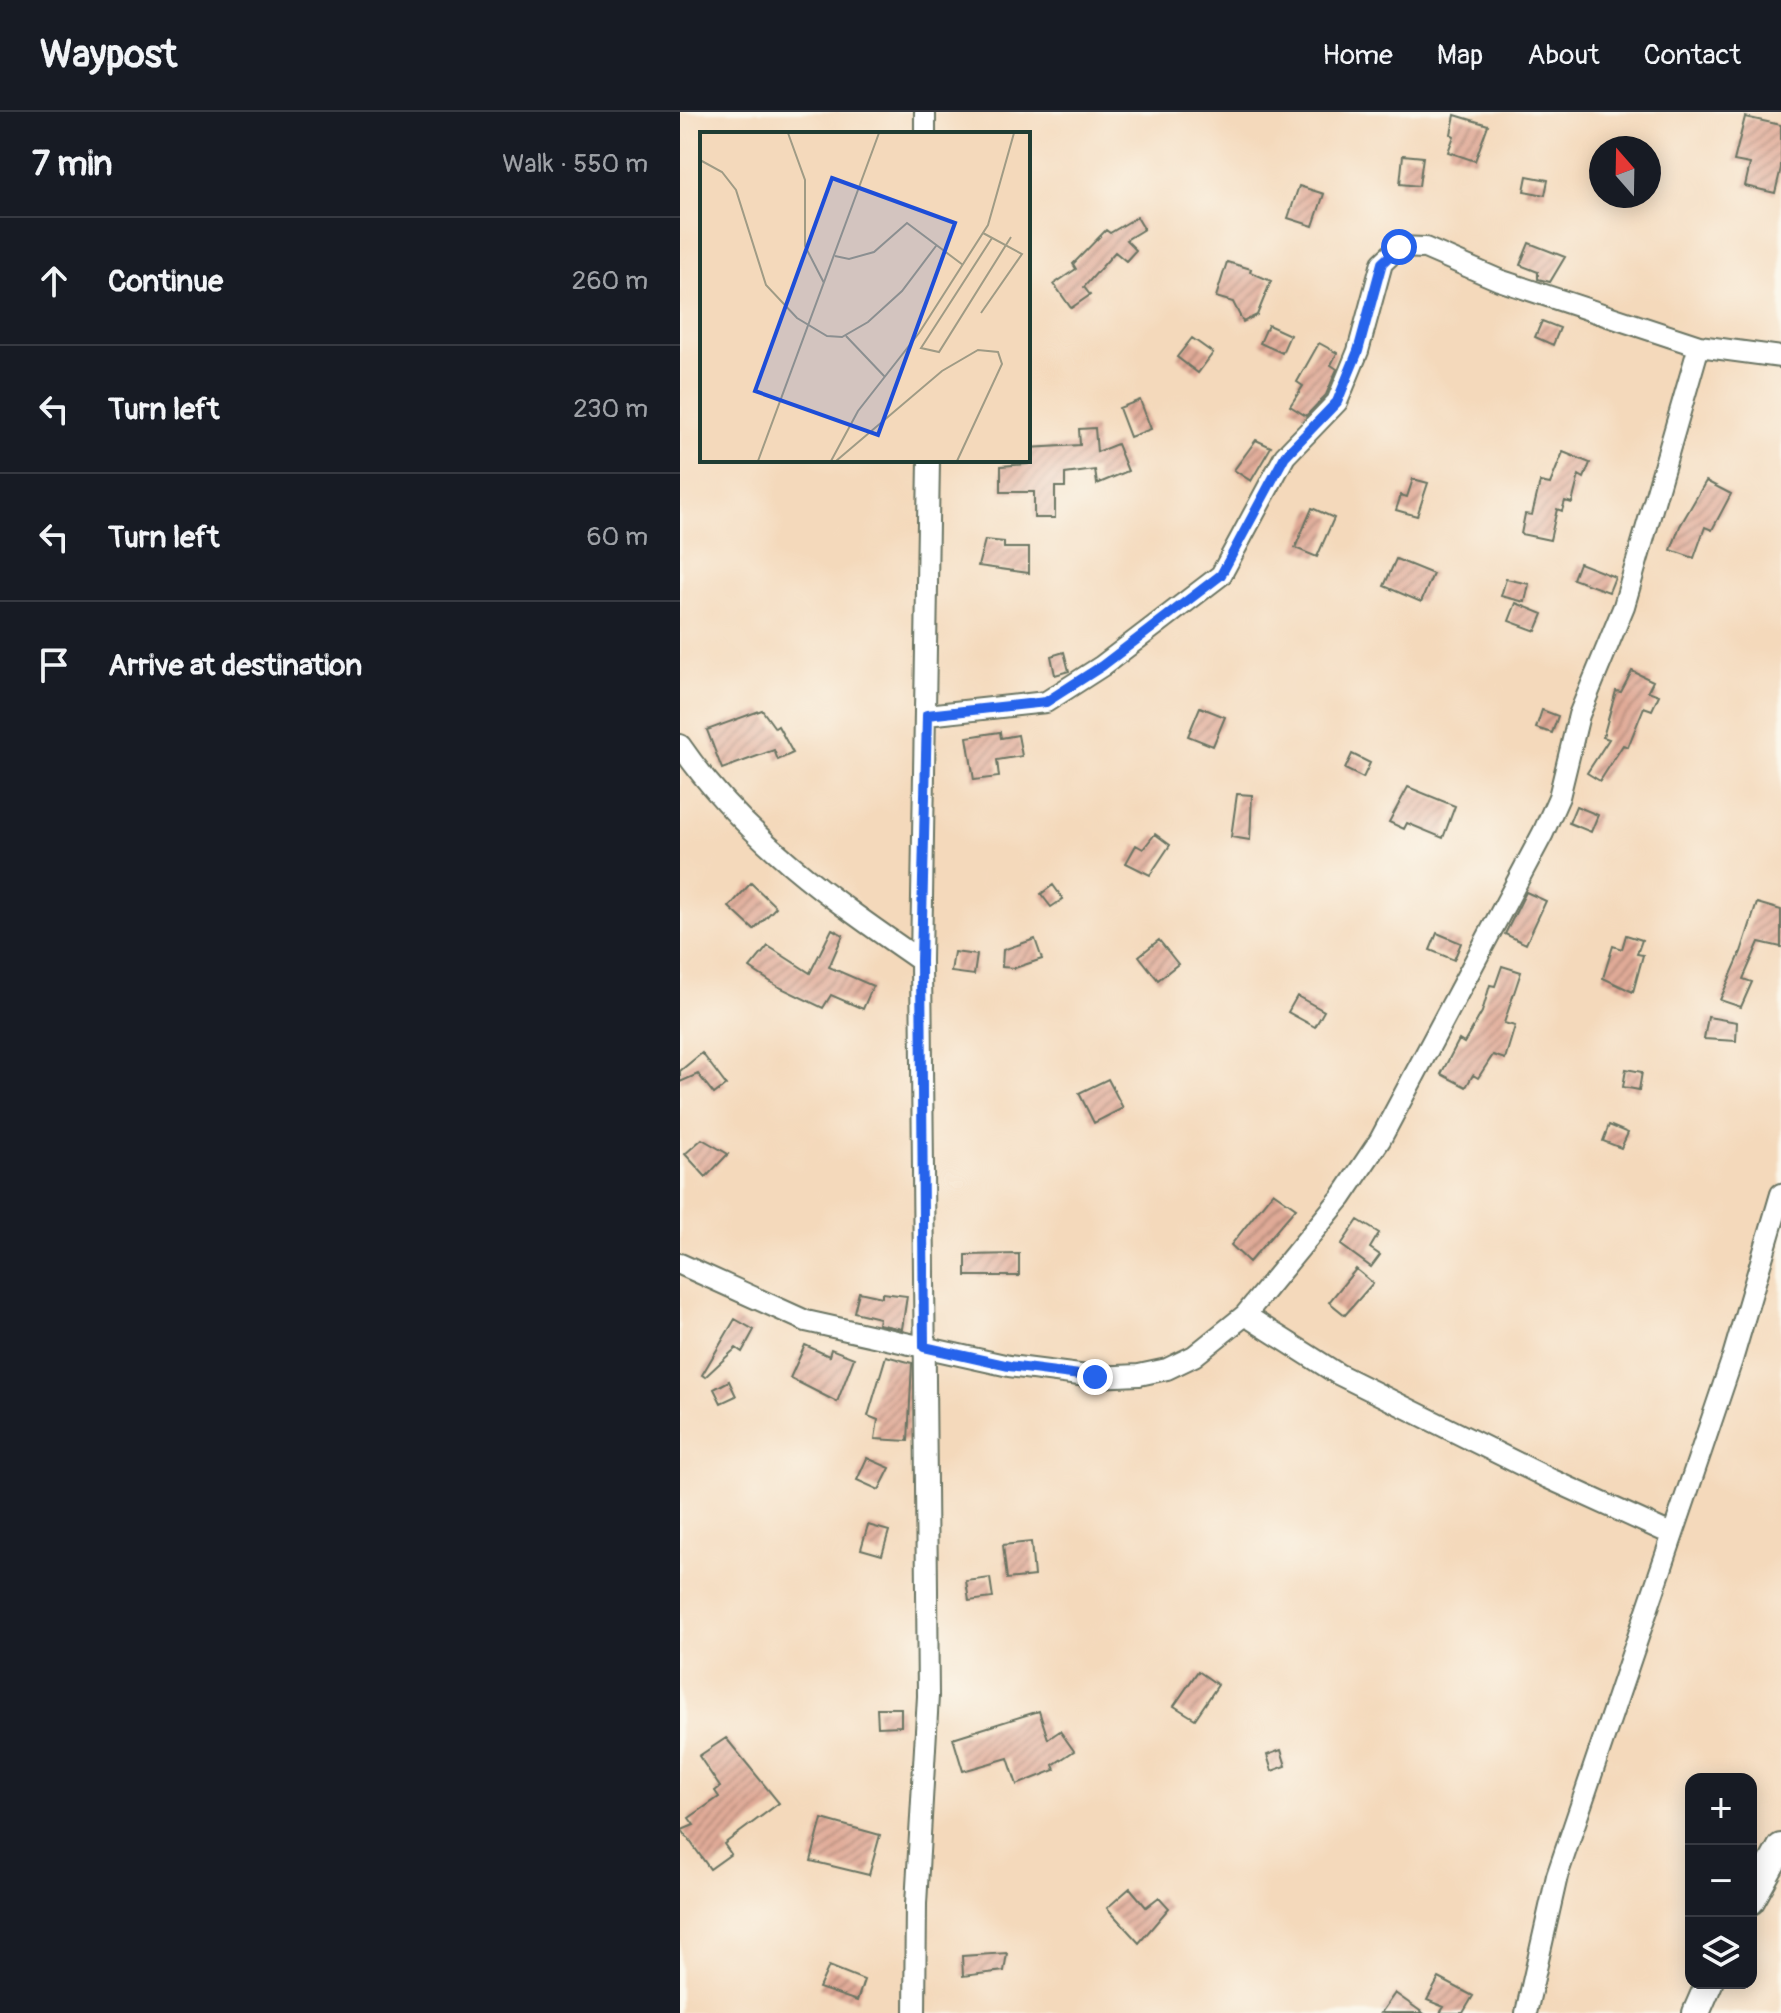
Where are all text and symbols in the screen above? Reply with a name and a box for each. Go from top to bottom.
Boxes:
text: Waypost [40,31,177,79]
text: Home [1322,38,1393,73]
text: Map [1437,38,1483,73]
text: About [1527,38,1600,73]
text: Contact [1644,38,1741,73]
inset map [700,132,1030,462]
north arrow [1589,136,1661,208]
text: 7 min [32,143,113,186]
text: Walk · 550 m [502,148,648,180]
route start [1381,229,1417,265]
icon: ahead [32,259,76,303]
text: Continue [108,263,223,300]
text: 260 m [572,265,648,297]
icon: left [32,387,76,431]
text: Turn left [108,391,219,428]
text: 230 m [573,393,648,425]
icon: left [32,515,76,559]
text: Turn left [108,519,219,556]
text: 60 m [586,521,648,553]
icon: arrive [32,643,76,687]
text: Arrive at destination [108,647,362,684]
route end [1077,1359,1113,1395]
map controls [1685,1773,1757,1989]
button: + [1685,1773,1757,1845]
button: − [1685,1845,1757,1917]
button: layers [1685,1917,1757,1989]

